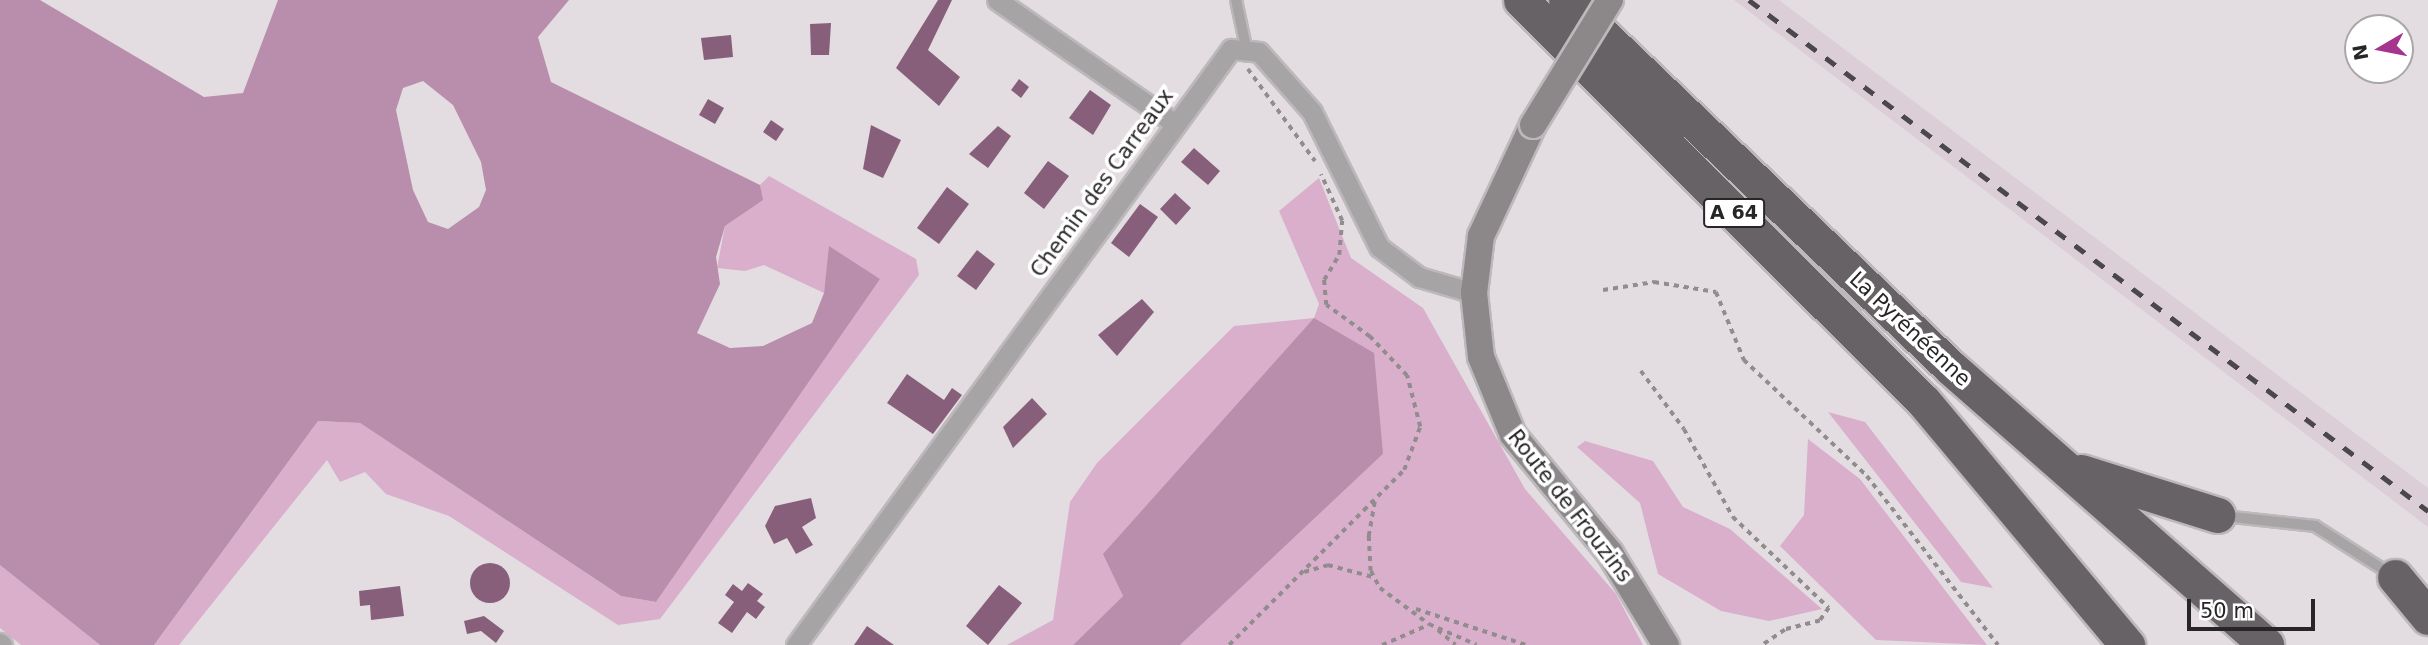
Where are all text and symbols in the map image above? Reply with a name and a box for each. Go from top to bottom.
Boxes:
north arrow [2344,14,2414,84]
text: N [2348,43,2373,62]
street label: Chemin des Carreaux [1025,84,1179,282]
road number: A 64 [1702,197,1766,228]
street label: La Pyrénéenne [1844,267,1976,391]
street label: Route de Frouzins [1503,425,1637,587]
scale bar [2190,586,2318,630]
text: 50 m [2200,599,2254,623]

